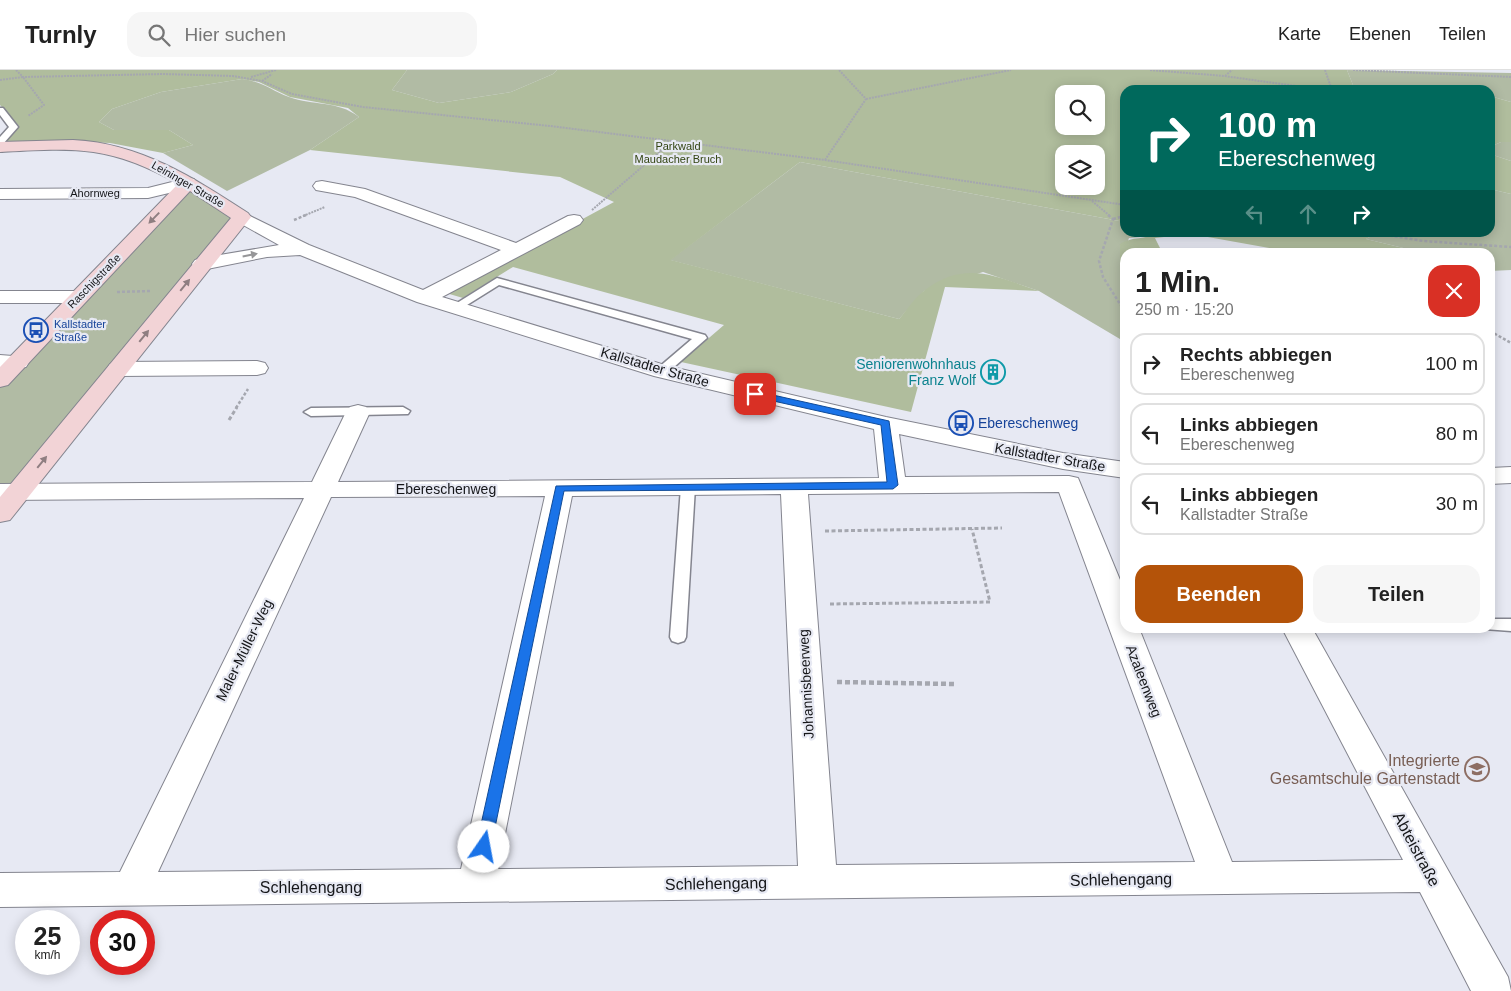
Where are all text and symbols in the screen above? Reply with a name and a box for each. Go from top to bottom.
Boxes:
search box [127,12,477,57]
text: Turnly [25,21,97,48]
icon: search [145,21,173,49]
text: Hier suchen [185,24,286,45]
text: Karte [1278,24,1321,44]
text: Ebenen [1349,24,1411,44]
text: Teilen [1439,24,1486,44]
map controls [1055,85,1105,195]
button: search [1055,85,1105,135]
icon: right [1135,105,1200,170]
text: 100 m [1218,105,1317,144]
park label: Parkwald Maudacher Bruch [635,140,721,165]
button: layers [1055,145,1105,195]
text: Ebereschenweg [1218,146,1376,171]
street label: Leininger Straße [150,158,226,210]
street label: Ahornweg [70,187,120,199]
icon: left [1241,200,1269,228]
icon: ahead [1294,200,1322,228]
icon: right [1347,200,1375,228]
one-way arrow [149,211,161,223]
one-way arrow [242,250,258,258]
street label: Raschigstraße [65,251,123,311]
text: 1 Min. [1135,265,1220,298]
button: close [1428,265,1480,317]
one-way arrow [180,279,191,292]
text: 250 m · 15:20 [1135,301,1234,318]
bus stop icon: Kallstadter Straße [23,317,49,343]
place label: Kallstadter Straße [54,318,106,343]
one-way arrow [139,330,150,343]
street label: Kallstadter Straße [599,344,711,390]
text: Rechts abbiegen [1180,344,1332,365]
icon: right [1137,350,1165,378]
text: 100 m [1425,353,1478,374]
place label: Seniorenwohnhaus Franz Wolf [856,356,976,388]
building icon: Seniorenwohnhaus Franz Wolf [980,359,1006,385]
text: Ebereschenweg [1180,366,1295,383]
pin [734,373,776,415]
icon: arrive [741,380,769,408]
bus stop icon: Ebereschenweg [948,410,974,436]
text: Links abbiegen [1180,414,1318,435]
place label: Ebereschenweg [978,415,1078,431]
icon: left [1137,420,1165,448]
text: 80 m [1436,423,1478,444]
text: Ebereschenweg [1180,436,1295,453]
street label: Kallstadter Straße [993,439,1107,475]
one-way arrow [36,456,47,469]
street label: Ebereschenweg [396,481,496,497]
text: Links abbiegen [1180,484,1318,505]
icon: left [1137,490,1165,518]
text: 30 m [1436,493,1478,514]
text: Kallstadter Straße [1180,506,1308,523]
button: Beenden [1135,565,1303,623]
button: Teilen [1313,565,1480,623]
street label: Maler-Müller-Weg [212,597,276,703]
street label: Johannisbeerweg [795,629,817,739]
street label: Azaleenweg [1123,643,1165,719]
place label: Integrierte Gesamtschule Gartenstadt [1270,752,1461,787]
school or university icon: Integrierte Gesamtschule Gartenstadt [1464,756,1490,782]
street label: Abteistraße [1390,809,1443,889]
position arrow [457,820,509,872]
street label: Schlehengang [1070,870,1172,889]
street label: Schlehengang [665,874,767,893]
street label: Schlehengang [260,879,362,896]
speed limit sign: 30 [90,910,155,975]
text: 25 [34,922,61,950]
text: km/h [34,948,61,962]

